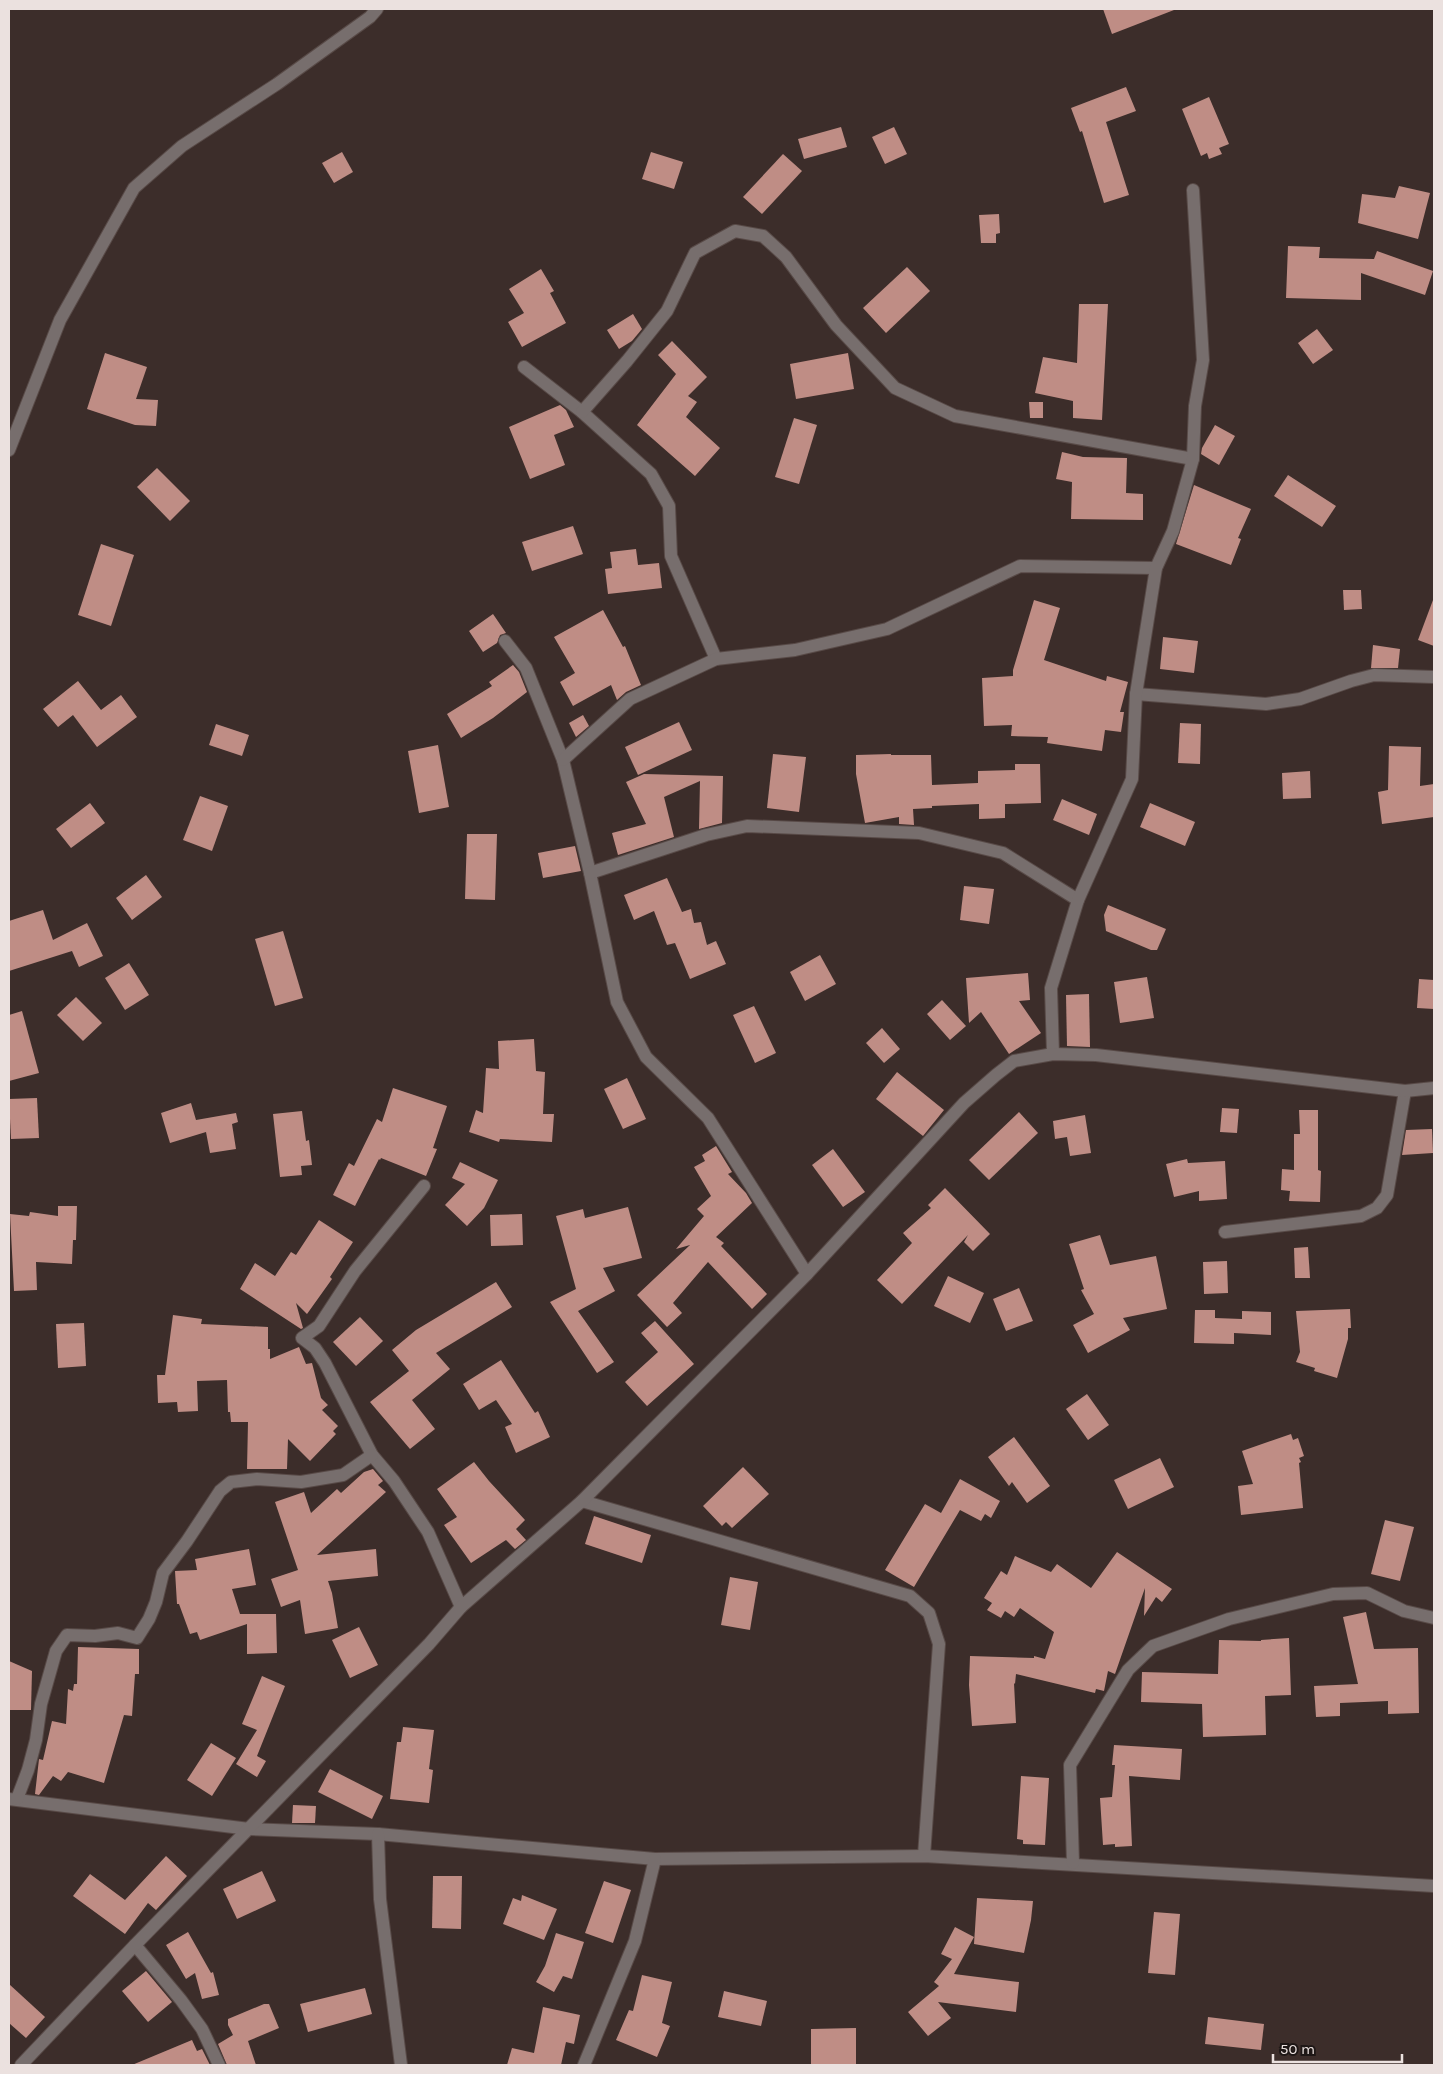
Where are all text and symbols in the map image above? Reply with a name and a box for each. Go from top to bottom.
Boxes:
scale bar [1273,2032,1402,2064]
text: 50 m [1280,2040,1315,2058]

